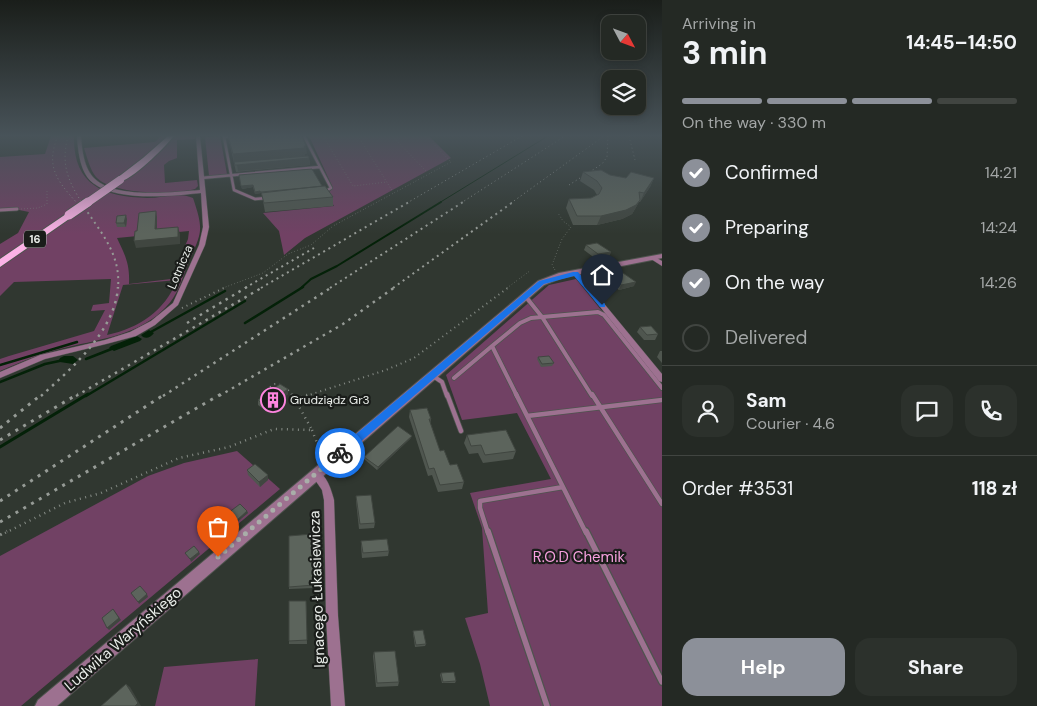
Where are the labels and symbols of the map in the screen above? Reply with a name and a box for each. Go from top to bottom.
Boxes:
north arrow [601,15,646,60]
road number: 16 [24,230,46,248]
street label: Lotnicza [164,243,196,291]
pin [581,254,623,305]
building icon: Grudziądz Gr3 [260,387,286,413]
place label: Grudziądz Gr3 [290,392,370,408]
courier [315,428,365,478]
pin [197,506,239,557]
street label: Ignacego Łukasiewicza [304,510,330,668]
park label: R.O.D Chemik [533,547,626,567]
street label: Ludwika Waryńskiego [60,582,186,695]

